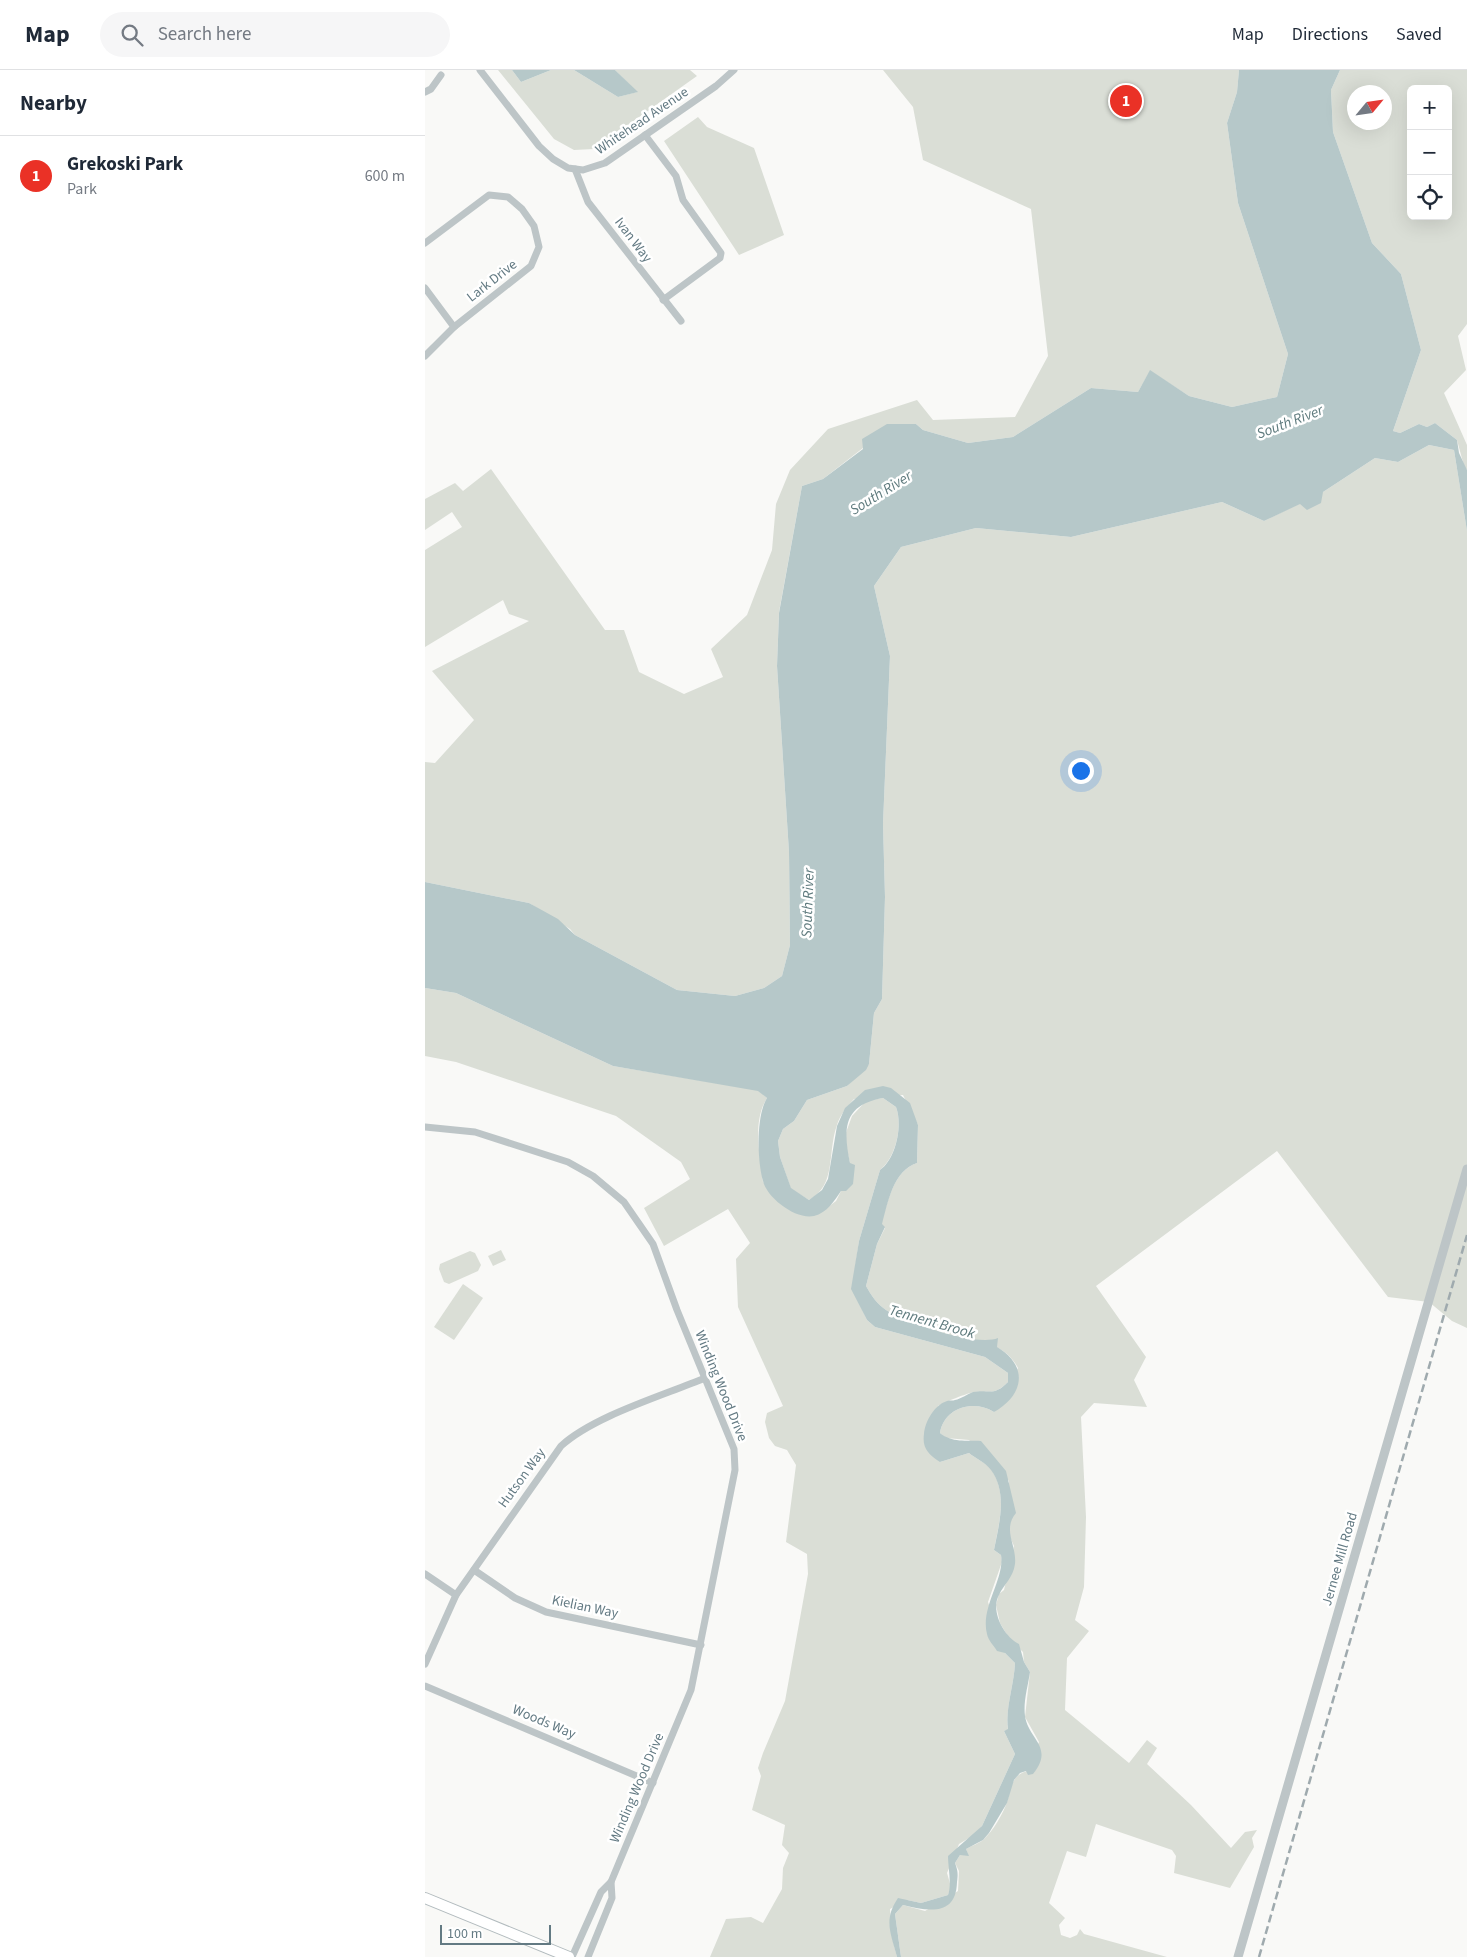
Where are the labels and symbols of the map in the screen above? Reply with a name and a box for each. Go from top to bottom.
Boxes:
street label: Whitehead Avenue [591,82,693,160]
pin: 1 [1110,82,1142,120]
north arrow [1347,85,1392,130]
street label: Ivan Way [609,213,657,267]
street label: Lark Drive [463,255,521,307]
water label: South River [1254,399,1327,444]
water label: South River [846,465,917,520]
your location [1068,758,1094,784]
water label: South River [796,867,820,938]
water label: Tennent Brook [887,1300,978,1345]
street label: Winding Wood Drive [690,1328,752,1444]
street label: Hutson Way [493,1444,551,1512]
street label: Jernee Mill Road [1317,1510,1363,1608]
street label: Kielian Way [550,1590,620,1624]
street label: Woods Way [509,1700,579,1744]
street label: Winding Wood Drive [605,1730,669,1846]
scale bar [440,1922,551,1945]

